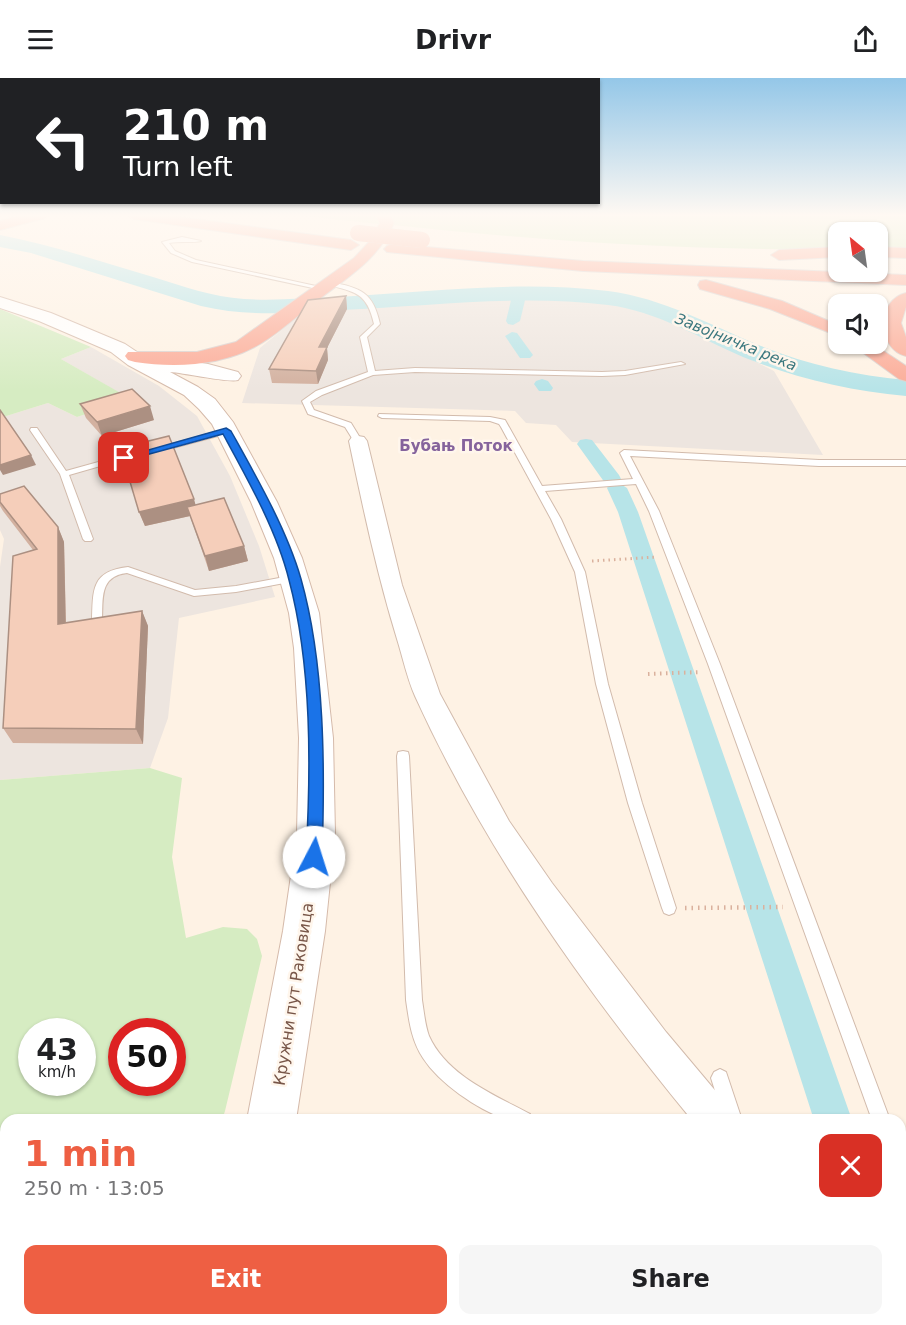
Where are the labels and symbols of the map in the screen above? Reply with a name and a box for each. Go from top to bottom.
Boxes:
north arrow [828,222,888,282]
water label: Завојничка река [673,309,799,375]
pin [98,432,149,483]
district label: Бубањ Поток [399,437,513,455]
position arrow [282,825,346,889]
street label: Кружни пут Раковица [270,901,317,1087]
speed limit sign: 50 [108,1018,186,1096]

